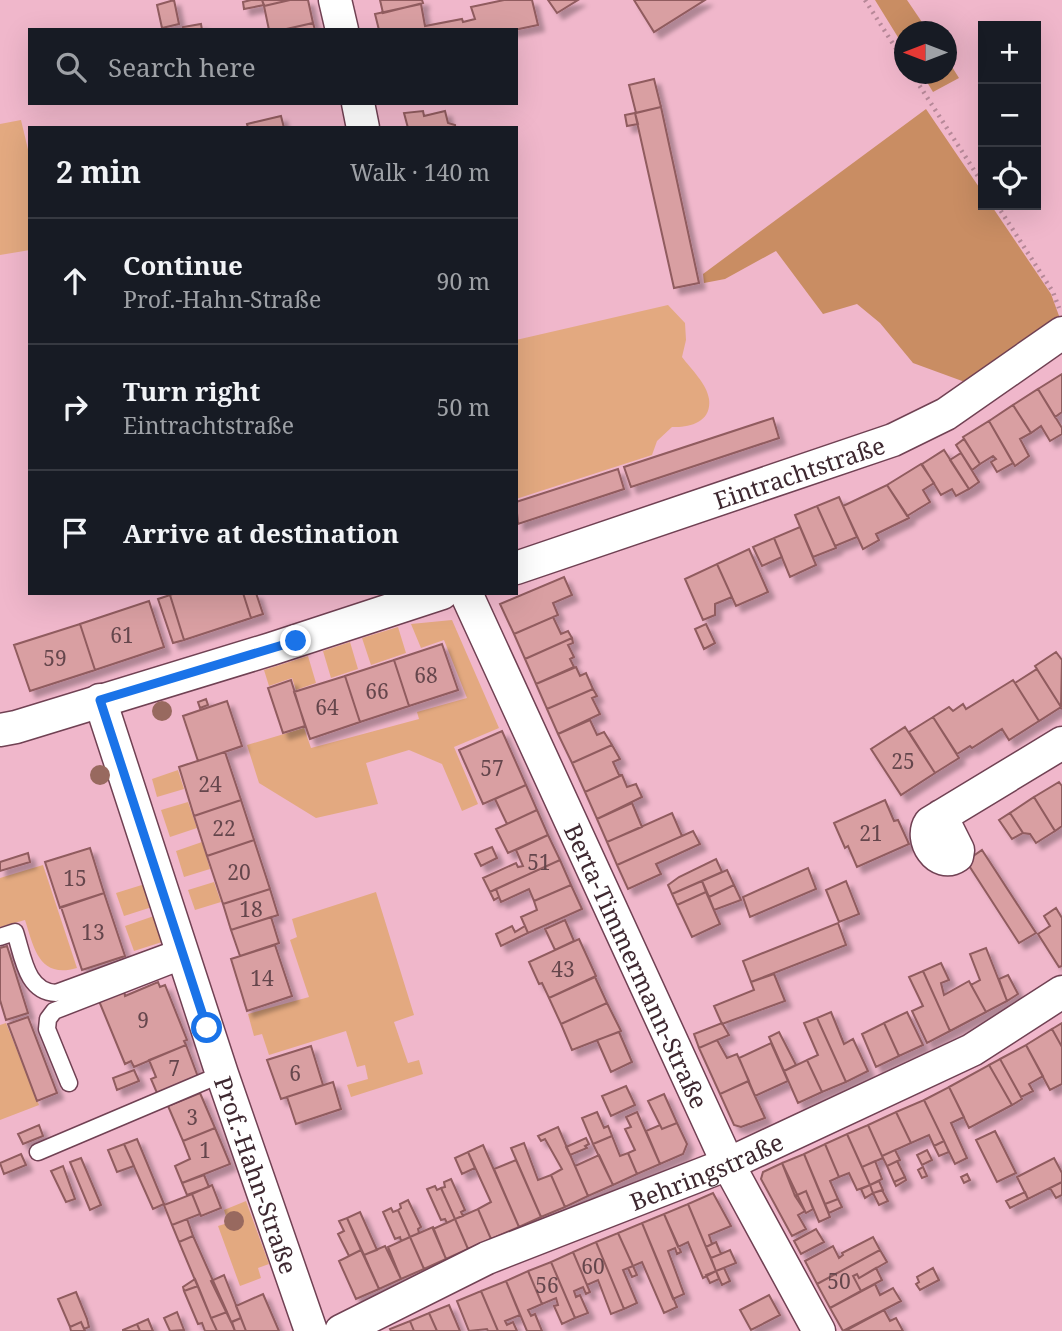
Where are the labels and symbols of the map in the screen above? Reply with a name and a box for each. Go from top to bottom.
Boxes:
north arrow [894,21,957,84]
street label: Eintrachtstraße [709,428,889,516]
house number: 61 [110,621,134,649]
route end [280,625,311,656]
house number: 59 [43,644,67,672]
house number: 68 [414,661,438,689]
house number: 66 [365,677,389,705]
house number: 64 [315,693,339,721]
house number: 25 [891,747,915,775]
house number: 57 [480,754,504,782]
house number: 24 [198,770,222,798]
house number: 22 [212,814,236,842]
street label: Berta-Timmermann-Straße [557,818,717,1113]
house number: 21 [859,819,883,847]
house number: 51 [527,848,551,876]
house number: 20 [227,858,251,886]
house number: 15 [63,864,87,892]
house number: 18 [239,895,263,923]
house number: 13 [81,918,105,946]
house number: 43 [551,955,575,983]
house number: 14 [250,964,274,992]
house number: 9 [137,1006,149,1034]
route start [191,1012,222,1043]
house number: 7 [168,1054,180,1082]
house number: 6 [289,1059,301,1087]
street label: Prof.-Hahn-Straße [207,1072,306,1278]
house number: 3 [186,1103,198,1131]
street label: Behringstraße [625,1124,788,1217]
house number: 1 [199,1136,211,1164]
house number: 60 [581,1252,605,1280]
house number: 50 [827,1267,851,1295]
house number: 56 [535,1271,559,1299]

